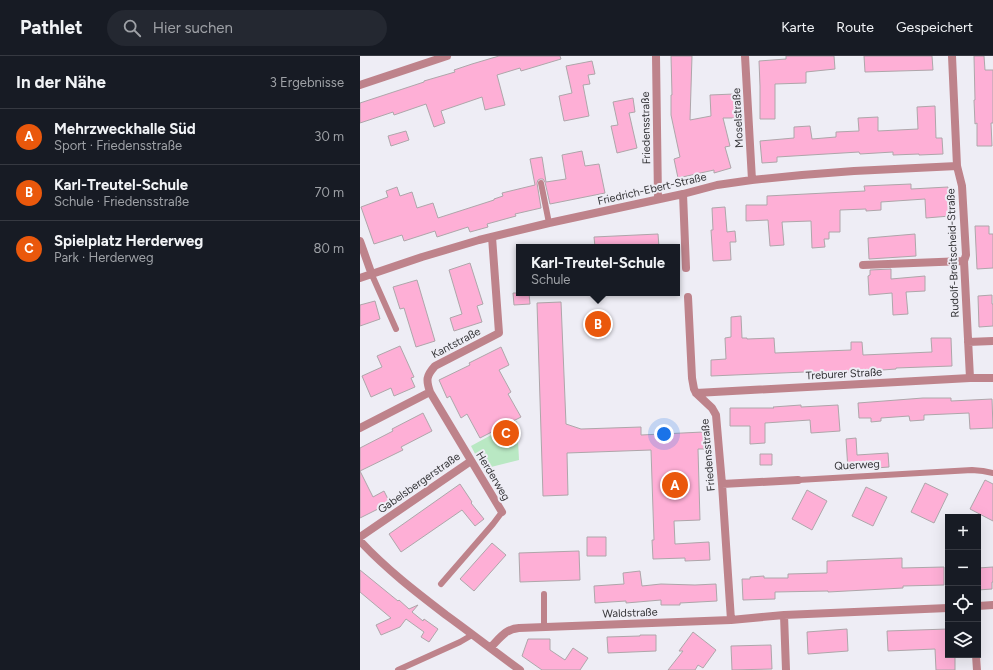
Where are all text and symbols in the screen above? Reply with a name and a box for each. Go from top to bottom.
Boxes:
search box [107,10,387,46]
text: Pathlet [20,16,83,39]
icon: search [121,17,143,39]
text: Hier suchen [153,19,233,37]
text: Karte [781,19,814,36]
text: Route [836,19,874,36]
text: Gespeichert [896,19,973,36]
text: In der Nähe [16,72,106,92]
text: 3 Ergebnisse [270,75,344,90]
street label: Moselstraße [730,88,746,148]
street label: Friedensstraße [639,92,653,164]
text: Mehrzweckhalle Süd [54,120,196,138]
text: A [24,129,34,144]
text: 30 m [314,129,344,144]
text: Sport · Friedensstraße [54,138,182,153]
street label: Friedrich-Ebert-Straße [596,170,708,208]
text: Karl-Treutel-Schule [54,176,188,194]
text: B [25,185,33,200]
text: 70 m [314,185,344,200]
street label: Rudolf-Breitscheid-Straße [944,188,962,318]
text: Schule · Friedensstraße [54,194,189,209]
text: Spielplatz Herderweg [54,232,203,250]
text: C [24,241,34,256]
text: 80 m [313,241,344,256]
popup [516,244,680,296]
text: Park · Herderweg [54,250,154,265]
text: Karl-Treutel-Schule [531,254,665,272]
text: Schule [531,272,570,287]
pin: B [585,309,611,339]
street label: Kantstraße [429,325,483,361]
street label: Treburer Straße [805,366,883,382]
pin: C [493,418,519,448]
street label: Friedensstraße [698,418,718,492]
your location [654,424,674,444]
street label: Herderweg [473,449,513,503]
street label: Gabelsbergerstraße [375,450,463,516]
street label: Querweg [834,457,880,473]
pin: A [662,470,688,500]
map controls [945,514,981,658]
button: + [945,514,981,550]
button: − [945,550,981,586]
button: locate [945,586,981,622]
street label: Waldstraße [602,606,658,620]
button: layers [945,622,981,658]

